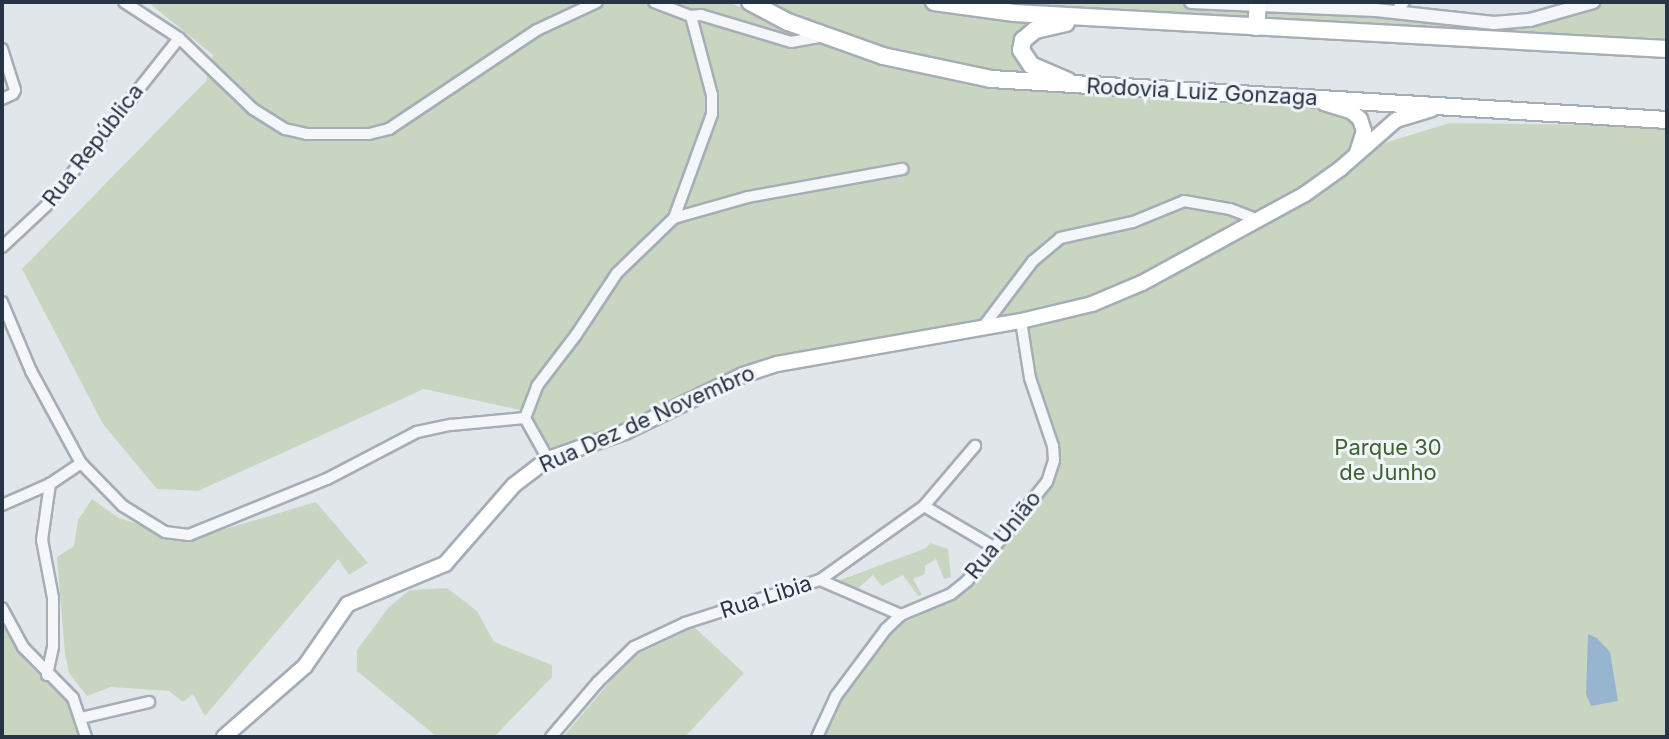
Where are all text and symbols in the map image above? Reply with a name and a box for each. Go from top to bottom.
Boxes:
street label: Rodovia Luiz Gonzaga [1086,73,1318,111]
street label: Rua República [37,79,149,211]
street label: Rua Dez de Novembro [535,360,759,478]
park label: Parque 30 de Junho [1334,434,1442,486]
street label: Rua União [959,486,1047,584]
street label: Rua Libia [717,570,815,624]

